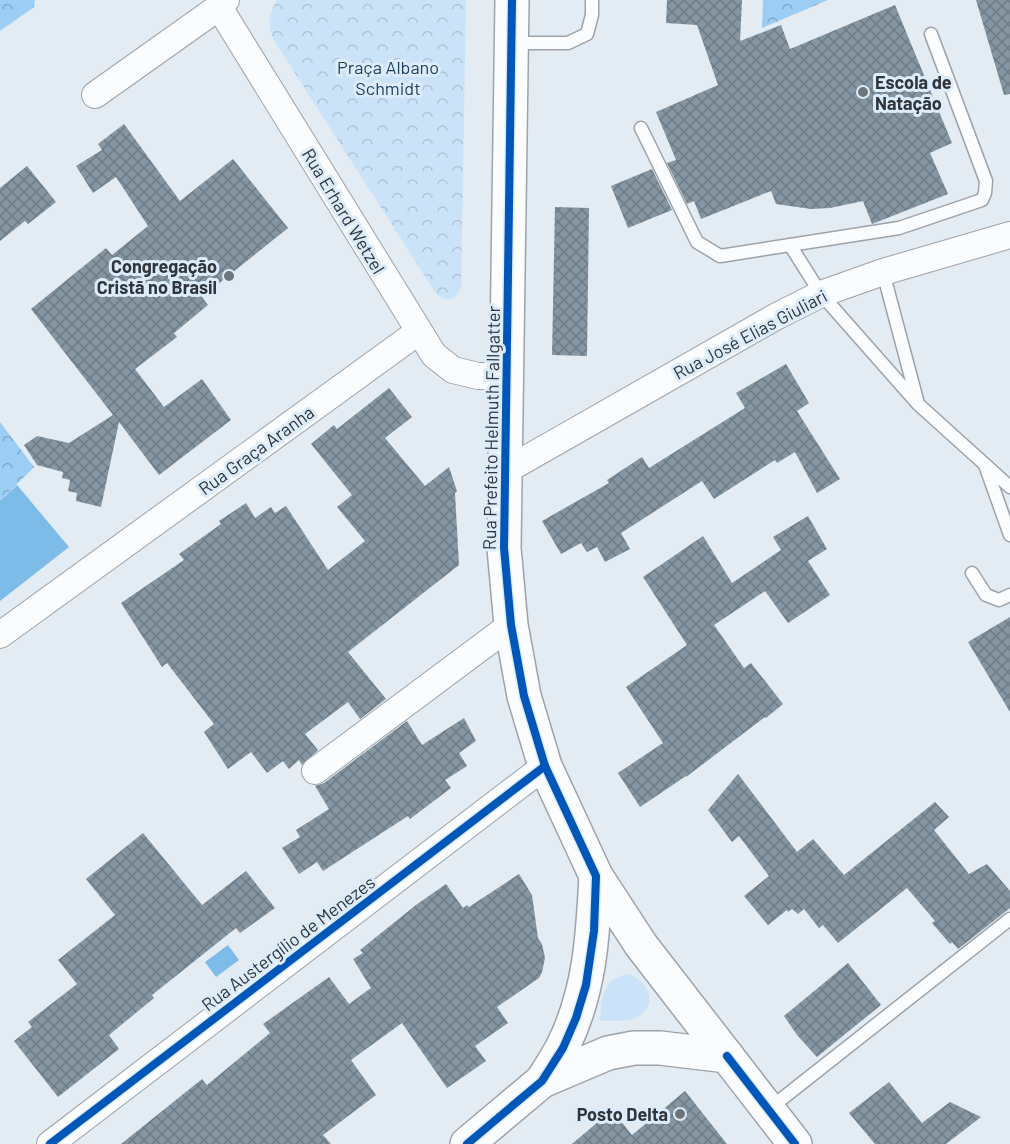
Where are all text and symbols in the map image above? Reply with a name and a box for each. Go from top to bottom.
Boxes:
park label: Praça Albano Schmidt [337,56,439,99]
place label: Escola de Natação [875,71,952,114]
marker: Escola de Natação [856,85,870,99]
street label: Rua Erhard Wetzel [298,144,390,278]
place label: Congregação Cristã no Brasil [97,255,217,298]
marker: Congregação Cristã no Brasil [222,269,236,283]
street label: Rua José Elias Giuliari [669,284,831,384]
street label: Rua Prefeito Helmuth Fallgatter [478,305,504,550]
street label: Rua Graça Aranha [194,401,318,499]
street label: Rua Austergílio de Menezes [197,871,379,1015]
place label: Posto Delta [577,1103,668,1125]
marker: Posto Delta [673,1107,687,1121]

